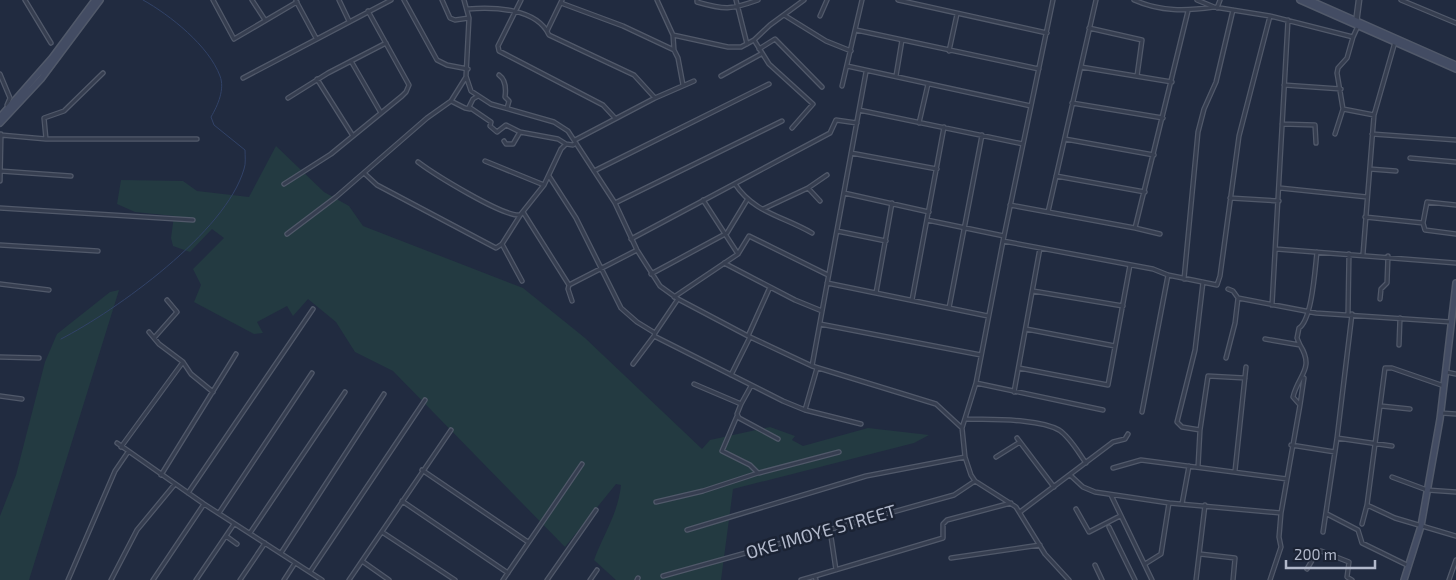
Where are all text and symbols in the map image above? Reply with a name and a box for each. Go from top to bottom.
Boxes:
street label: OKE IMOYE STREET [743,499,899,563]
scale bar [1286,538,1375,570]
text: 200 m [1294,545,1337,563]

